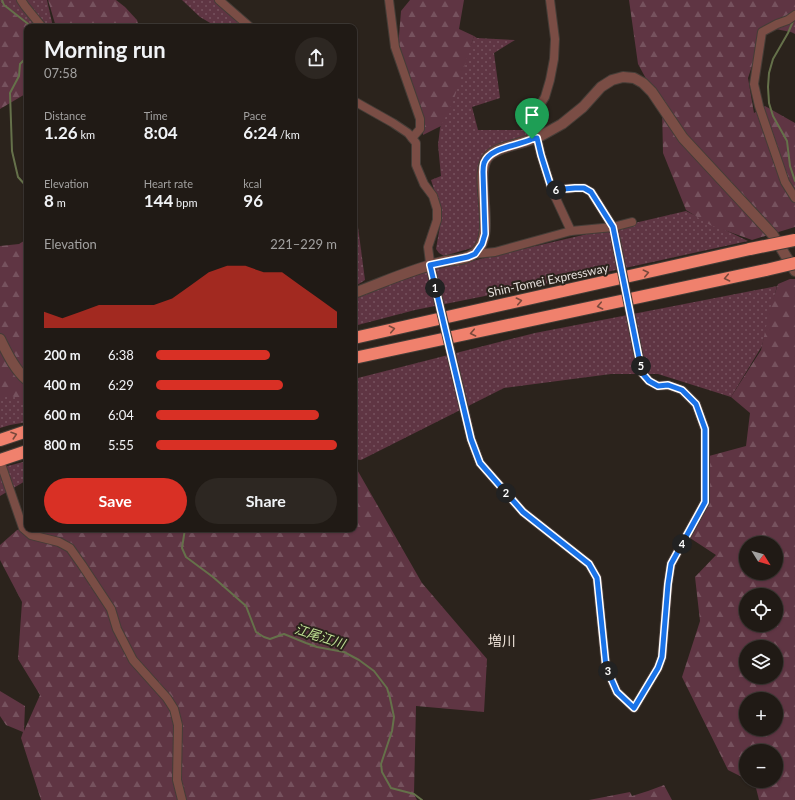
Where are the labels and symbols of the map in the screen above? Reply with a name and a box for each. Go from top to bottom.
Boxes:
pin [515,98,549,139]
pin: 6 [546,180,566,200]
street label: Shin-Tomei Expressway [486,260,610,300]
one-way arrow [643,269,649,277]
one-way arrow [724,273,731,281]
pin: 1 [425,278,445,298]
one-way arrow [516,298,522,306]
one-way arrow [597,301,604,309]
one-way arrow [389,326,395,334]
one-way arrow [470,328,476,336]
pin: 5 [631,356,651,376]
one-way arrow [10,431,17,440]
pin: 2 [496,483,516,503]
pin: 4 [672,534,692,554]
north arrow [739,536,783,580]
water label: 江尾江川 [293,620,349,652]
district label: 増川 [488,632,516,649]
pin: 3 [598,661,618,681]

